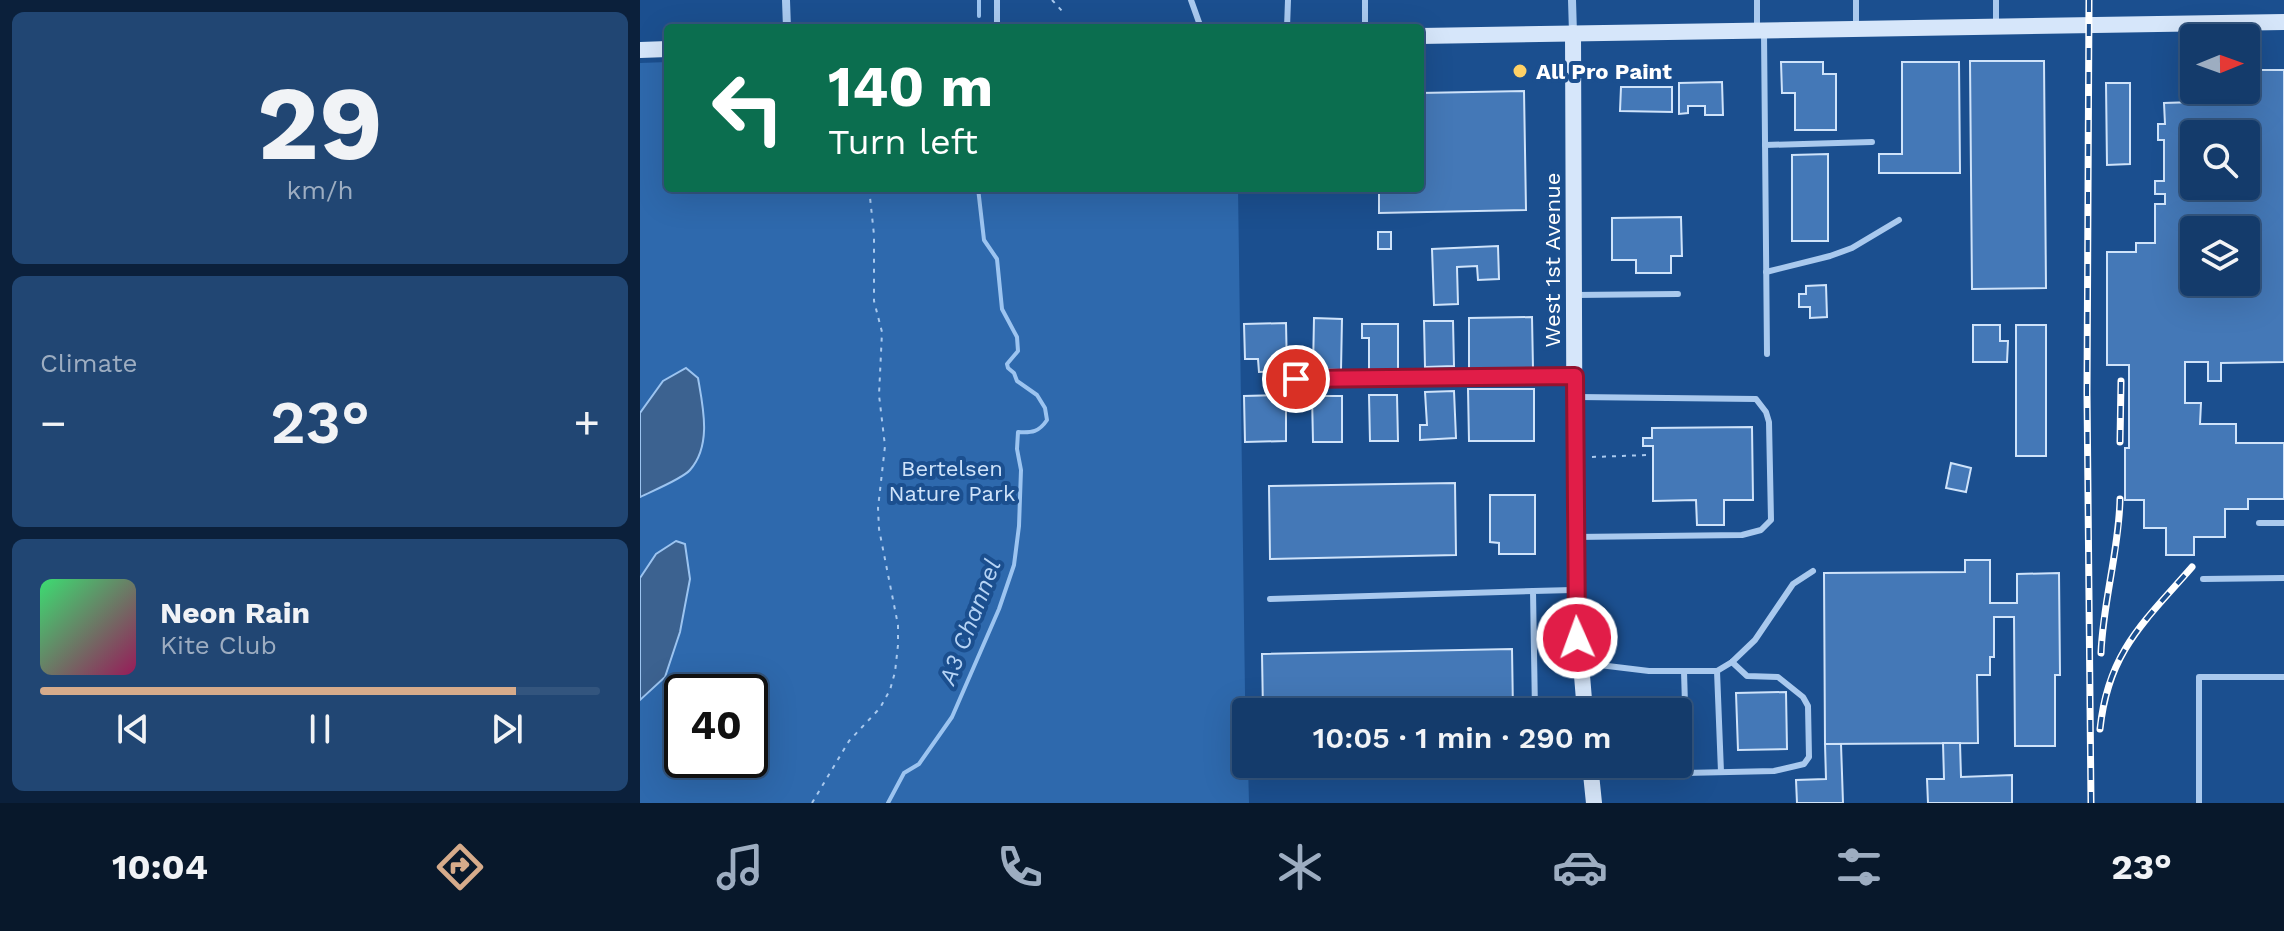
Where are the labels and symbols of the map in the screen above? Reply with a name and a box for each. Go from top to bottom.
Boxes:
north arrow [2180,24,2260,104]
place label: All Pro Paint [1536,59,1672,84]
marker: All Pro Paint [1511,62,1529,80]
street label: West 1st Avenue [1540,173,1565,347]
pin [1262,345,1330,413]
park label: Bertelsen Nature Park [889,456,1015,506]
water label: A3 Channel [933,555,1007,690]
position arrow [1535,596,1619,680]
speed limit sign: 40 [664,674,768,778]

